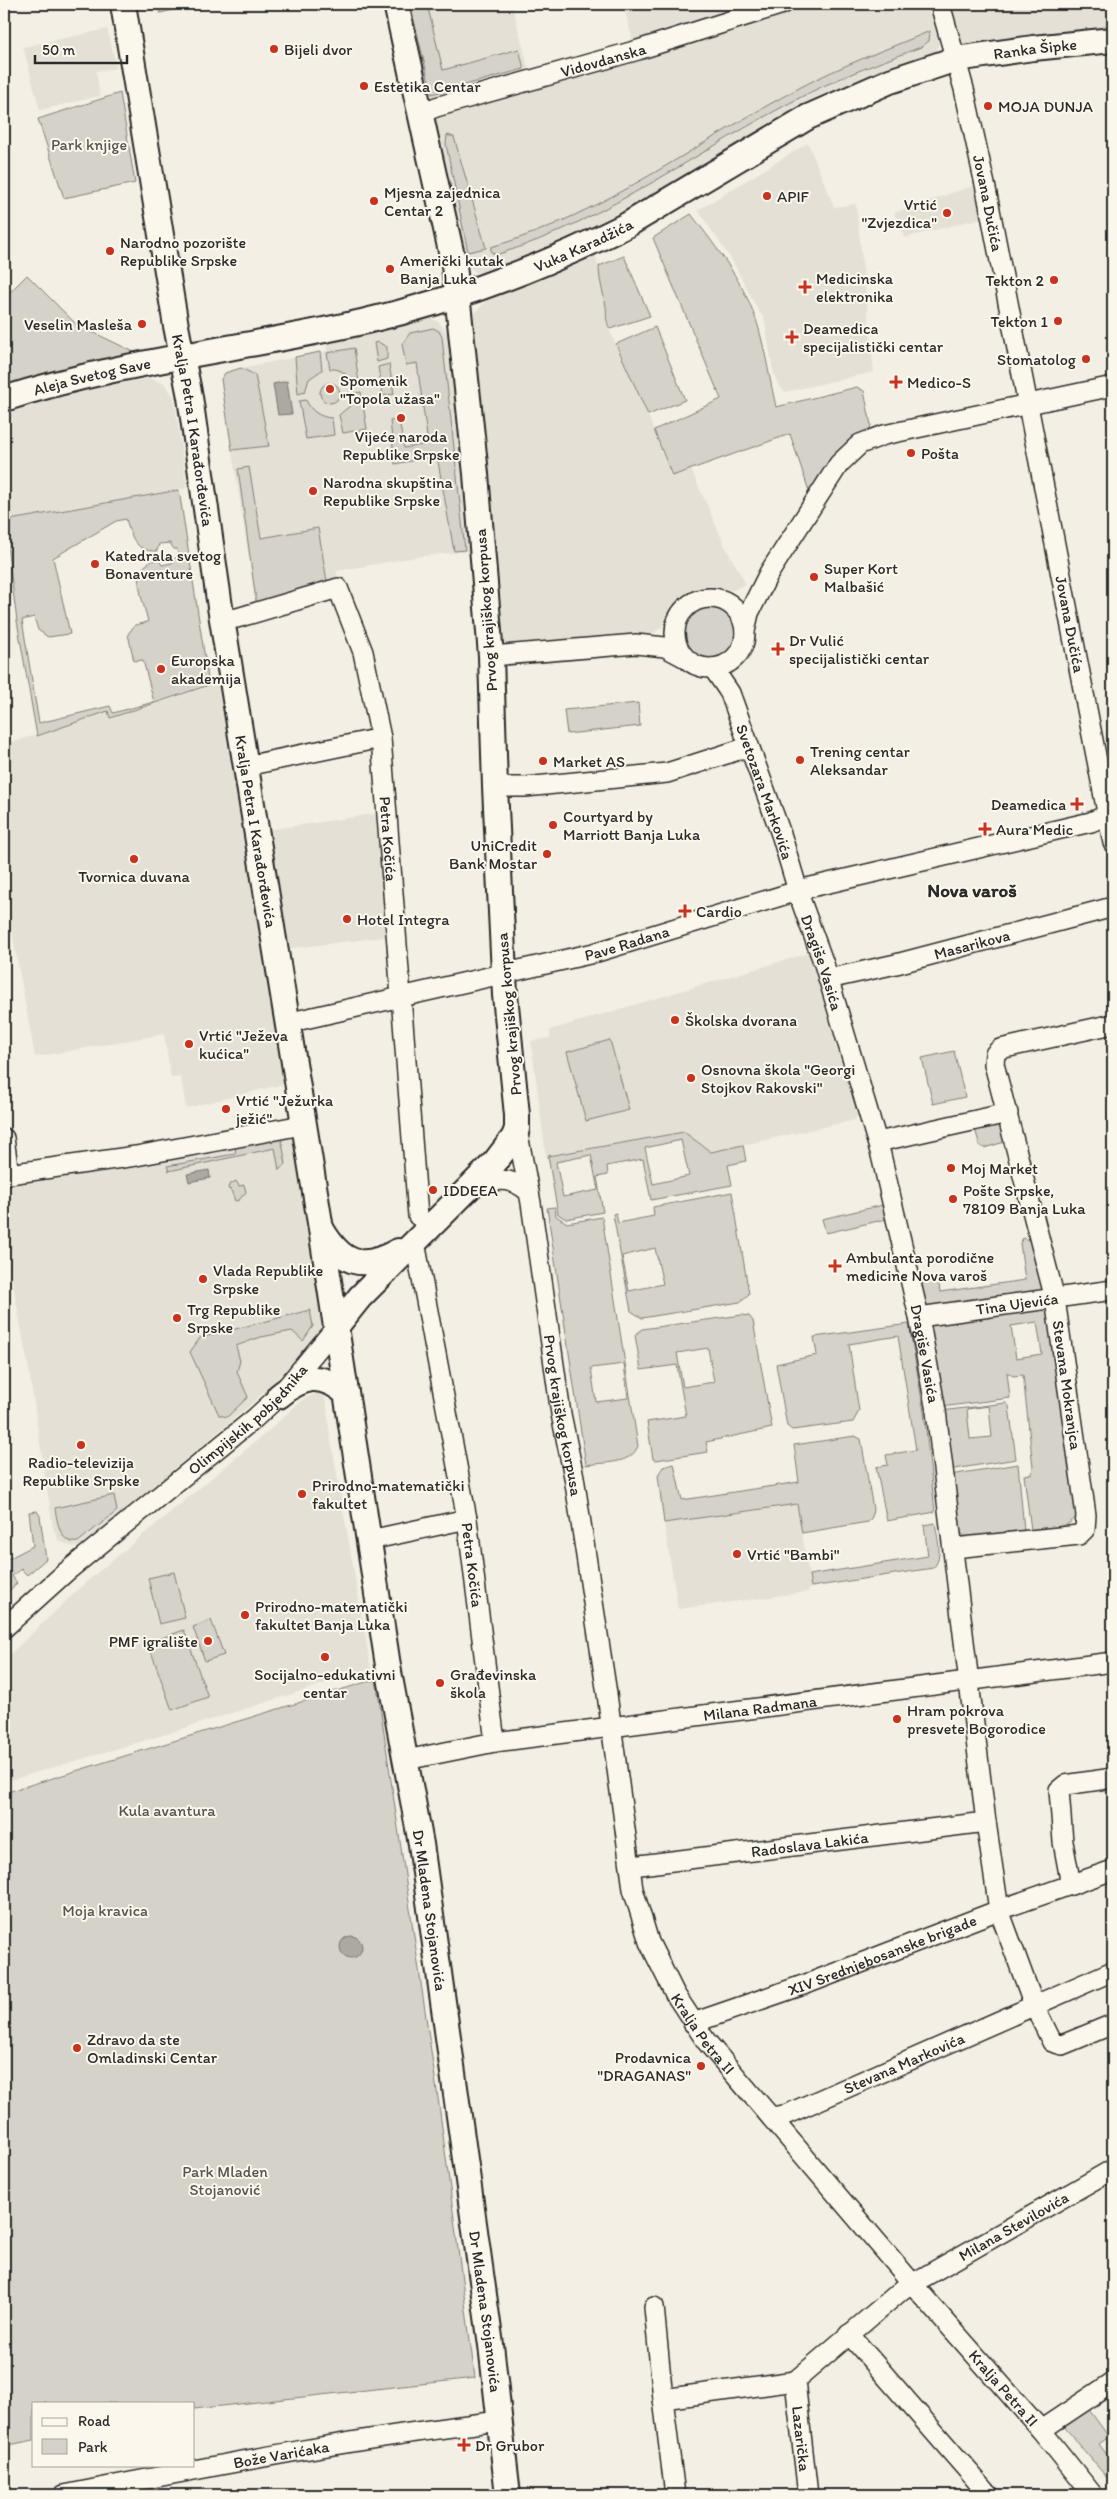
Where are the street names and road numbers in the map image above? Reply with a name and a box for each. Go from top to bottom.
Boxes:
street label: Ranka Šipke [992,34,1078,63]
street label: Vidovdanska [558,38,649,81]
street label: Jovana Dučića [969,153,1008,254]
street label: Vuka Karadžića [531,214,637,276]
street label: Kralja Petra I Karađorđevića [168,332,218,528]
street label: Aleja Svetog Save [31,353,153,399]
street label: Prvog krajiškog korpusa [471,527,501,692]
street label: Jovana Dučića [1052,574,1089,675]
street label: Svetozara Markovića [733,721,798,862]
street label: Kralja Petra I Karađorđevića [231,734,282,930]
street label: Petra Kočića [376,796,402,882]
street label: Dragiše Vasića [797,912,847,1013]
street label: Pave Radana [582,921,671,964]
street label: Masarikova [932,925,1012,963]
street label: Prvog krajiškog korpusa [492,931,526,1096]
street label: Tina Ujevića [975,1288,1060,1318]
street label: Dragiše Vasića [907,1302,944,1405]
street label: Stevana Mokranjca [1049,1319,1086,1452]
street label: Prvog krajiškog korpusa [540,1333,586,1498]
street label: Olimpijskih pobjednika [184,1359,312,1479]
street label: Petra Kočića [458,1521,487,1608]
street label: Milana Radmana [702,1691,819,1724]
street label: Radoslava Lakića [750,1827,870,1861]
street label: Dr Mladena Stojanovića [409,1828,451,1992]
street label: XIV Srednjebosanske brigade [785,1910,979,1999]
street label: Kralja Petra II [667,1989,739,2078]
street label: Stevana Markovića [841,2028,968,2098]
street label: Milana Stevilovića [955,2187,1072,2265]
street label: Dr Mladena Stojanovića [466,2229,506,2393]
street label: Kralja Petra II [965,2346,1043,2430]
street label: Lazarička [788,2405,815,2473]
street label: Bože Varićaka [232,2436,331,2472]

